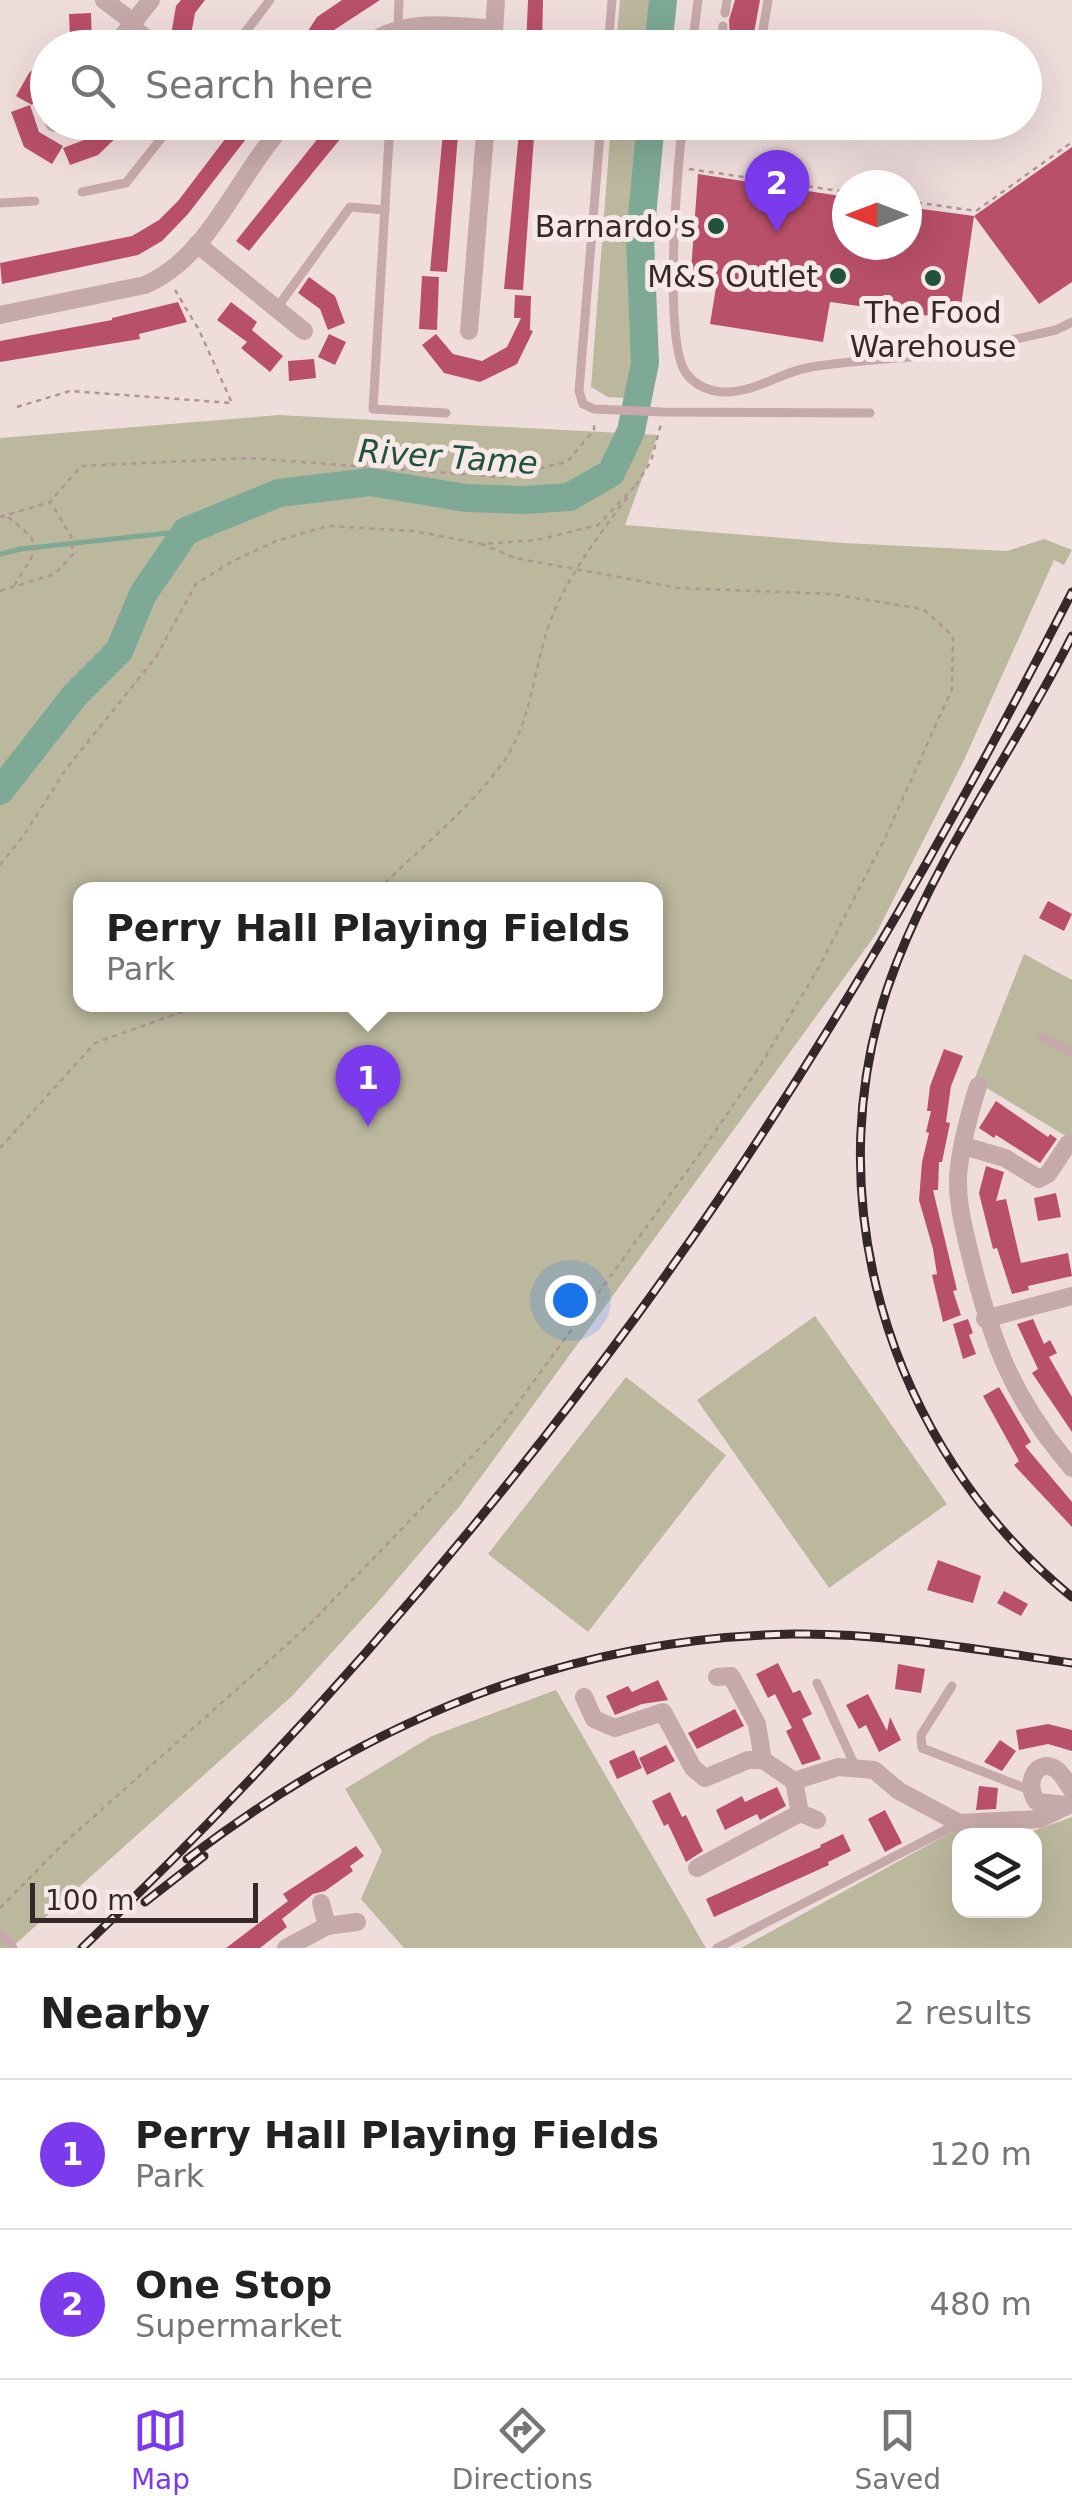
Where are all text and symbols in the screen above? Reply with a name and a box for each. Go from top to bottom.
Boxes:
search box [30,30,1042,140]
icon: search [65,58,120,113]
text: Search here [145,63,373,107]
pin: 2 [744,150,810,232]
north arrow [832,170,922,260]
place label: Barnardo's [535,209,696,244]
marker: Barnardo's [705,215,727,237]
place label: M&S Outlet [647,259,818,294]
marker: M&S Outlet [827,265,849,287]
marker: The Food Warehouse [922,267,944,289]
place label: The Food Warehouse [850,295,1016,364]
water label: River Tame [357,432,539,482]
popup [73,882,663,1012]
text: Perry Hall Playing Fields [106,906,630,950]
text: Park [106,950,175,988]
pin: 1 [336,1044,400,1127]
your location [545,1275,596,1326]
map controls [952,1828,1042,1918]
button: layers [952,1828,1042,1918]
scale bar [30,1878,258,1922]
text: 100 m [45,1884,135,1917]
text: Nearby [40,1989,210,2038]
text: 2 results [894,1994,1032,2032]
text: Perry Hall Playing Fields [135,2113,659,2157]
text: 1 [61,2135,84,2173]
text: 120 m [930,2135,1032,2173]
text: Park [135,2157,204,2195]
text: One Stop [135,2263,332,2307]
text: 2 [61,2285,84,2323]
text: 480 m [930,2285,1032,2323]
text: Supermarket [135,2307,342,2345]
tab: Map [131,2403,190,2496]
tab: Directions [452,2403,593,2496]
tab: Saved [855,2403,941,2496]

